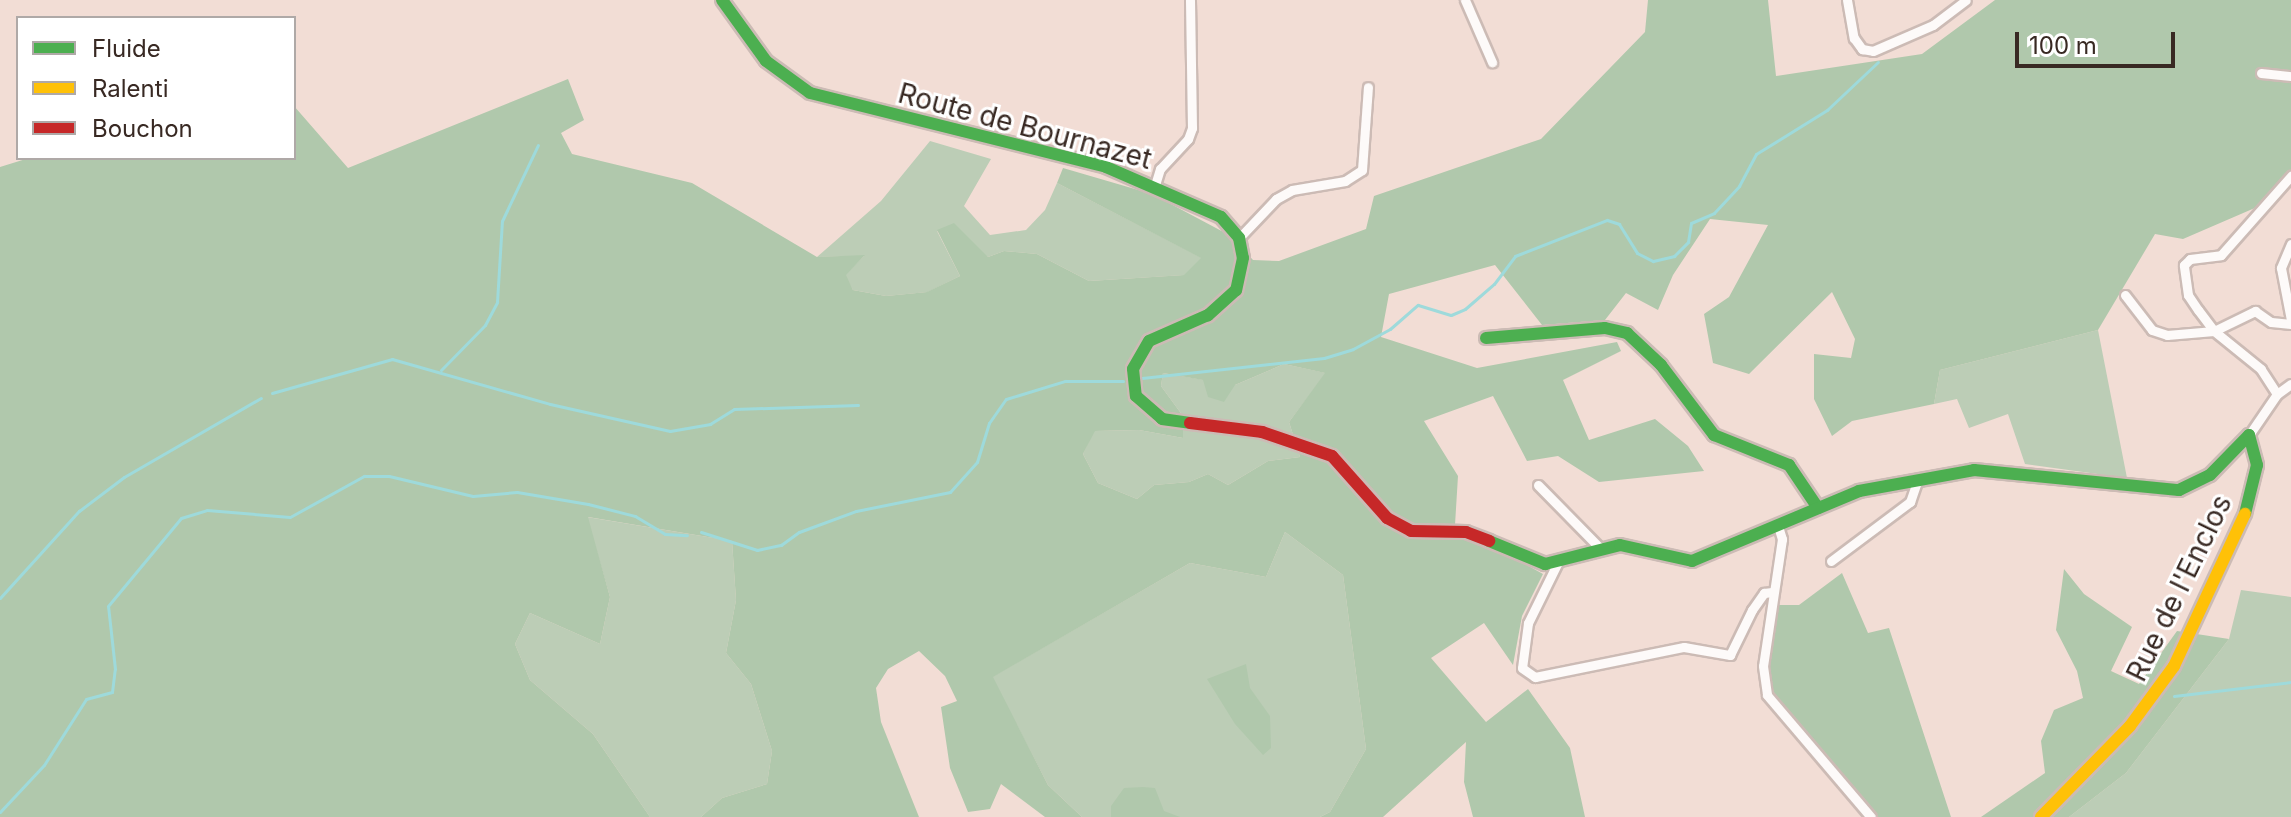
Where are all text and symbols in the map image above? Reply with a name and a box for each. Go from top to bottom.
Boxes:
legend [16,16,296,160]
scale bar [2019,16,2179,66]
text: 100 m [2029,31,2097,60]
text: Fluide [92,34,161,63]
text: Ralenti [92,74,168,103]
street label: Route de Bournazet [895,76,1155,176]
text: Bouchon [92,114,193,143]
street label: Rue de l'Enclos [2119,489,2239,687]

